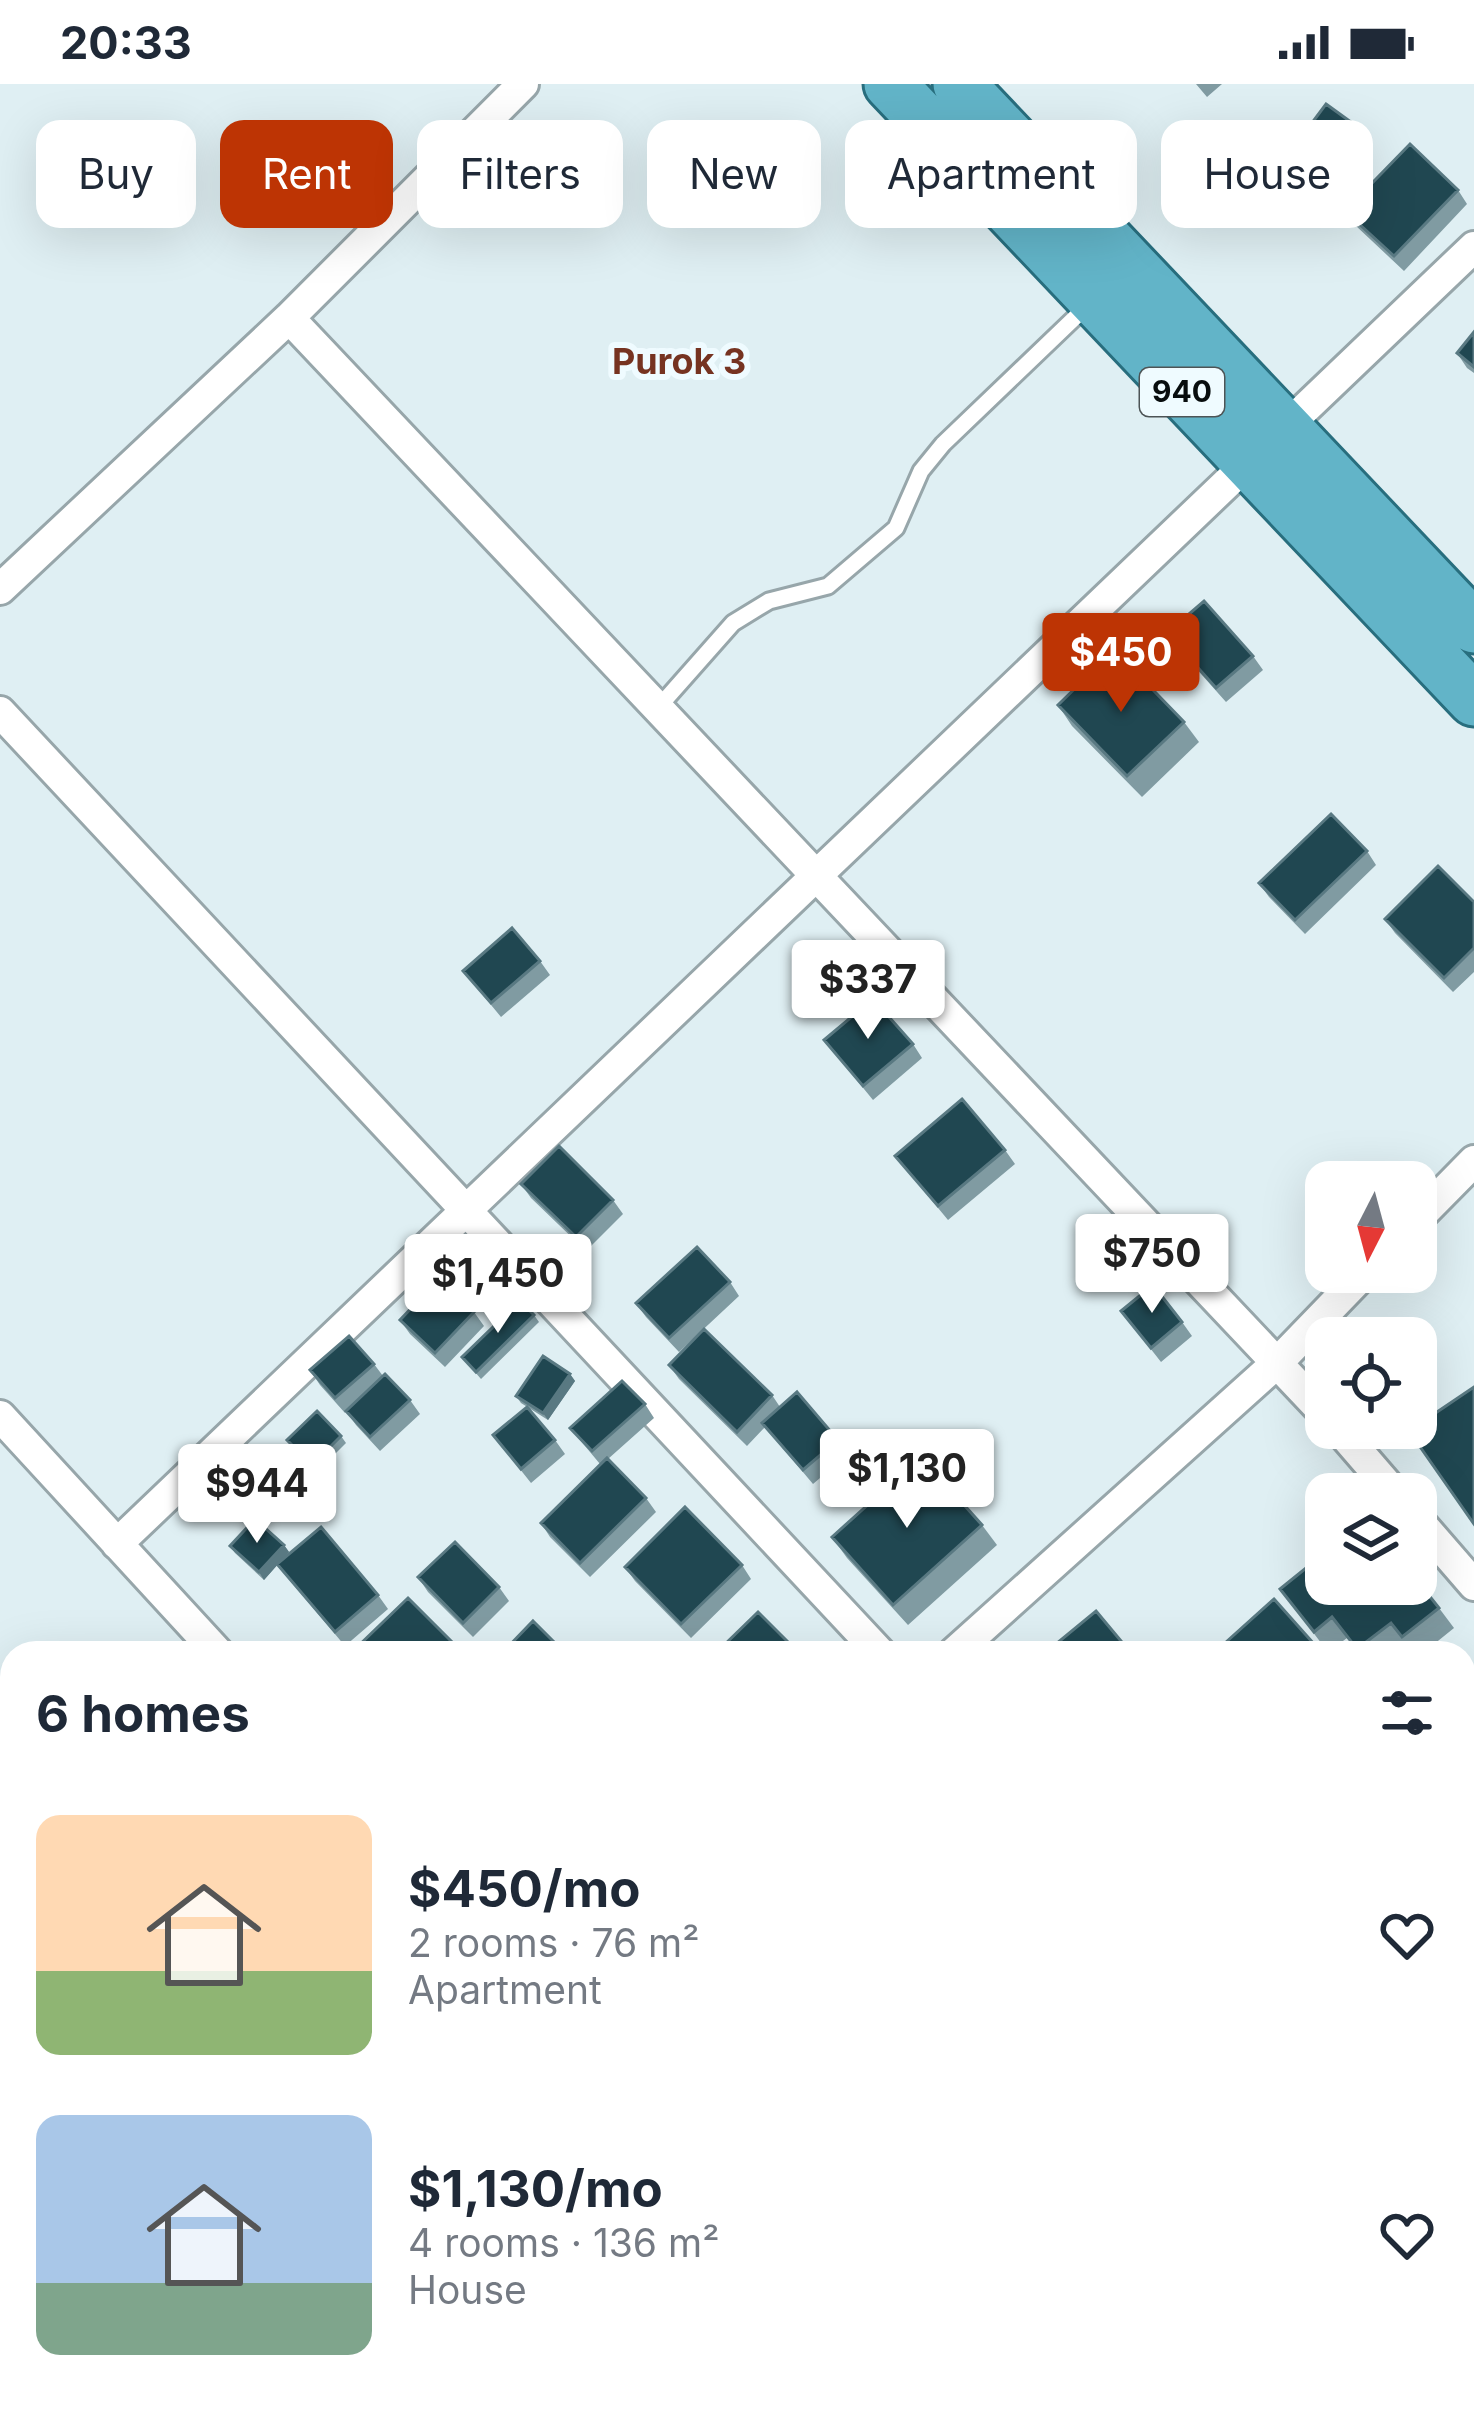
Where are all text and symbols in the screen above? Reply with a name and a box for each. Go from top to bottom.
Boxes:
text: 20:33 [60,15,192,70]
chip: Buy [36,120,196,228]
chip: Rent [220,120,393,228]
chip: Filters [417,120,623,228]
chip: New [647,120,821,228]
chip: Apartment [845,120,1137,228]
chip: House [1161,120,1373,228]
district label: Purok 3 [612,339,746,383]
road number: 940 [1140,368,1224,416]
pin: $450 [1050,613,1192,715]
text: $450 [1069,628,1173,675]
pin: $337 [797,940,939,1042]
text: $337 [819,955,917,1002]
north arrow [1305,1161,1437,1293]
map controls [1305,1161,1437,1605]
pin: $750 [1081,1214,1223,1316]
text: $750 [1102,1229,1202,1276]
pin: $1,450 [400,1234,596,1336]
text: $1,450 [432,1249,564,1296]
button: locate [1305,1317,1437,1449]
pin: $1,130 [809,1429,1005,1531]
pin: $944 [186,1444,328,1546]
text: $1,130 [847,1444,967,1491]
text: $944 [205,1459,309,1506]
button: layers [1305,1473,1437,1605]
icon: filters [1374,1680,1440,1746]
text: 6 homes [36,1683,250,1744]
text: $450/mo [408,1858,641,1919]
icon: home [132,1863,276,2007]
icon: heart [1374,1902,1440,1968]
text: 2 rooms · 76 m² [408,1919,700,1966]
text: Apartment [408,1966,602,2013]
text: $1,130/mo [408,2158,663,2219]
icon: home [132,2163,276,2307]
icon: heart [1374,2202,1440,2268]
text: 4 rooms · 136 m² [408,2219,719,2266]
text: House [408,2266,527,2313]

